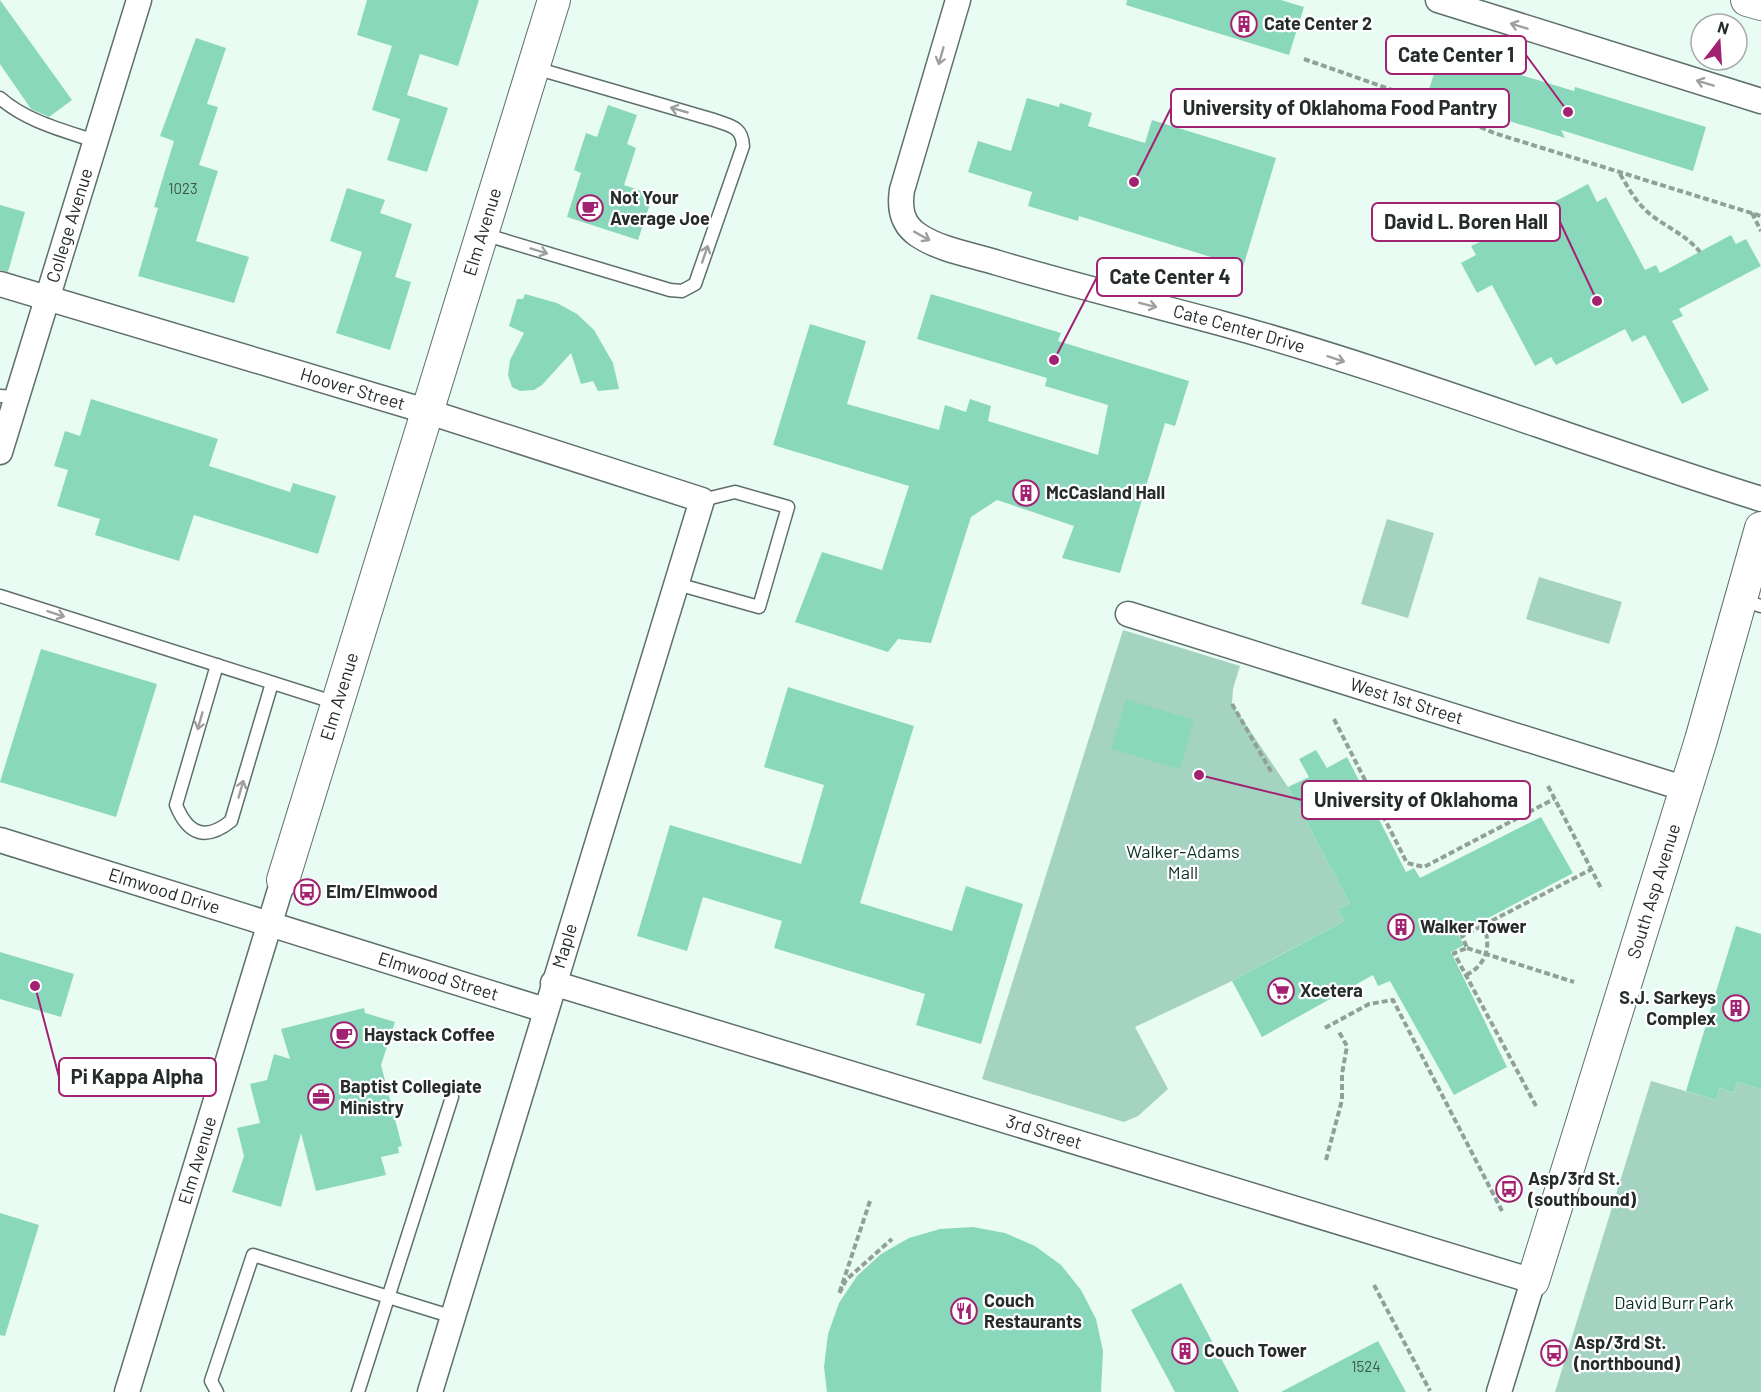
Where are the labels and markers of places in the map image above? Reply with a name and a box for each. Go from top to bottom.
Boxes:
building icon: Cate Center 2 [1229,9,1259,39]
place label: Cate Center 2 [1264,12,1372,34]
callout: Cate Center 1 [1386,36,1526,74]
callout: University of Oklahoma Food Pantry [1171,89,1509,127]
place label: Not Your Average Joe [610,186,710,229]
cafe icon: Not Your Average Joe [575,193,605,223]
callout: David L. Boren Hall [1372,203,1560,241]
callout: Cate Center 4 [1097,258,1242,296]
building icon: McCasland Hall [1011,478,1041,508]
place label: McCasland Hall [1046,481,1165,503]
callout: University of Oklahoma [1302,781,1530,819]
bus stop icon: Elm/Elmwood [292,877,322,907]
place label: Elm/Elmwood [326,880,438,902]
building icon: Walker Tower [1386,912,1416,942]
place label: Walker Tower [1420,915,1527,937]
supermarket icon: Xcetera [1266,976,1296,1006]
place label: Xcetera [1300,979,1363,1001]
place label: S.J. Sarkeys Complex [1619,986,1716,1029]
building icon: S.J. Sarkeys Complex [1721,993,1751,1023]
cafe icon: Haystack Coffee [329,1020,359,1050]
place label: Haystack Coffee [364,1023,495,1045]
callout: Pi Kappa Alpha [59,1058,216,1096]
place label: Baptist Collegiate Ministry [340,1075,482,1118]
office icon: Baptist Collegiate Ministry [306,1082,336,1112]
place label: Asp/3rd St. (southbound) [1527,1167,1637,1210]
bus stop icon: Asp/3rd St. (southbound) [1494,1174,1524,1204]
place label: Couch Restaurants [984,1289,1082,1332]
restaurant icon: Couch Restaurants [949,1296,979,1326]
place label: Asp/3rd St. (northbound) [1573,1331,1681,1374]
building icon: Couch Tower [1170,1336,1200,1366]
bus stop icon: Asp/3rd St. (northbound) [1539,1338,1569,1368]
place label: Couch Tower [1204,1339,1307,1361]

